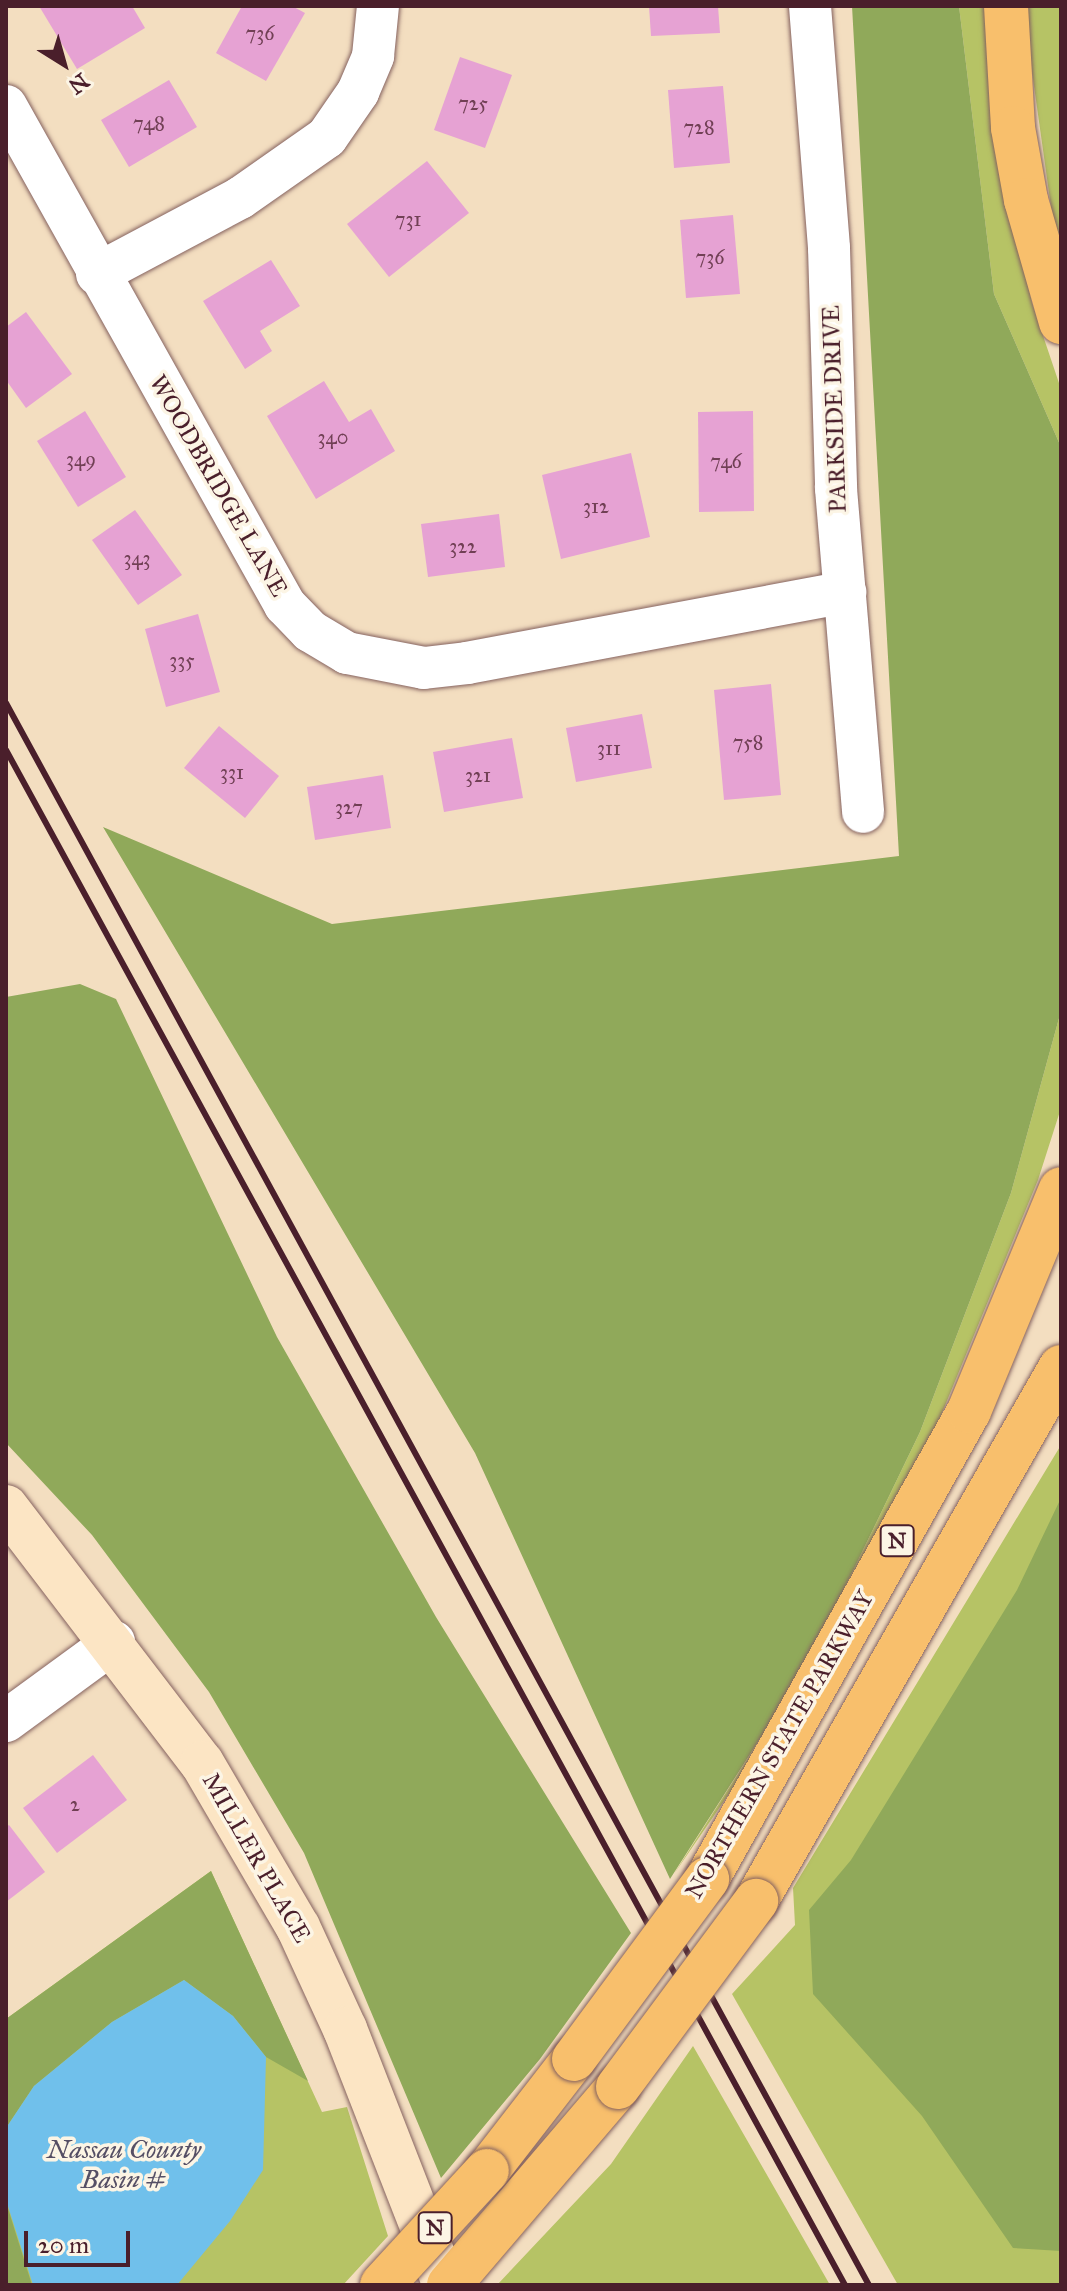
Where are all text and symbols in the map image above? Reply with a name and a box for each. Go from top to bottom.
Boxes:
house number: 736 [246,21,274,45]
north arrow [24,24,104,104]
text: N [63,67,94,100]
house number: 725 [458,91,488,115]
house number: 748 [133,111,165,135]
house number: 728 [683,115,715,139]
house number: 731 [395,207,421,231]
house number: 736 [696,245,724,269]
street label: PARKSIDE DRIVE [817,305,853,513]
street label: WOODBRIDGE LANE [143,370,293,602]
house number: 340 [318,425,348,449]
house number: 349 [66,447,96,471]
house number: 746 [710,449,742,473]
house number: 312 [583,494,609,518]
house number: 322 [449,534,477,558]
house number: 343 [123,546,151,570]
house number: 335 [169,648,195,672]
house number: 758 [733,730,763,754]
house number: 311 [597,736,621,760]
house number: 331 [220,760,244,784]
house number: 321 [465,763,491,787]
house number: 327 [335,795,363,819]
road number: N [879,1523,915,1559]
street label: NORTHERN STATE PARKWAY [680,1586,880,1904]
street label: MILLER PLACE [196,1768,316,1948]
house number: 2 [70,1792,80,1816]
water label: Nassau County Basin # [47,2134,201,2196]
road number: N [417,2210,453,2246]
scale bar [28,2215,134,2265]
text: 20 m [38,2230,89,2260]

